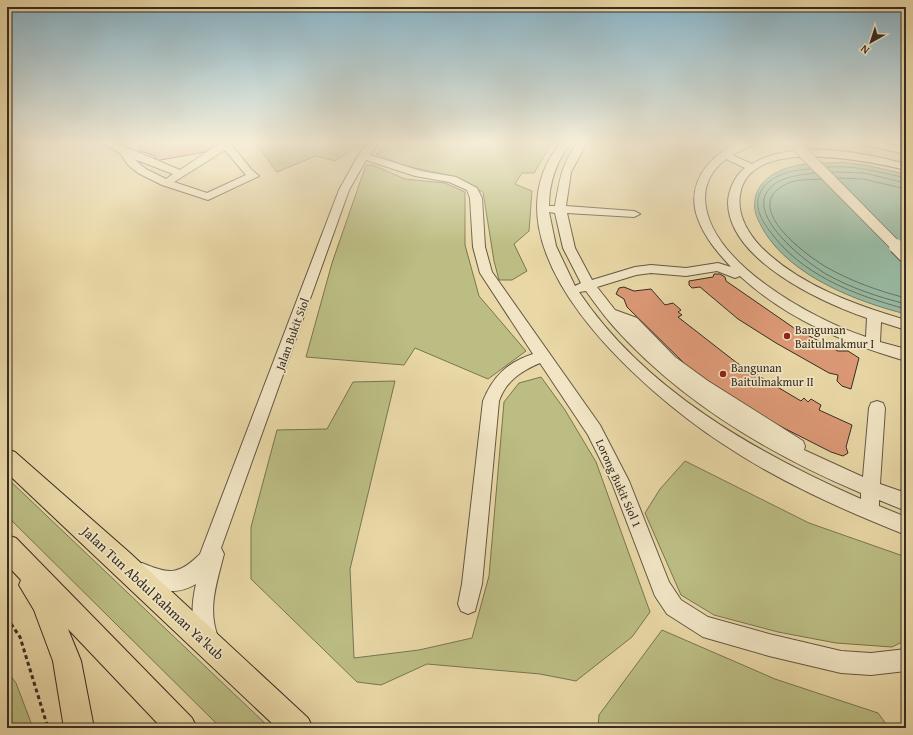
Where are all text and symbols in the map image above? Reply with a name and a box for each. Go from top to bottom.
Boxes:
north arrow [851,22,891,62]
text: N [856,41,873,58]
street label: Jalan Bukit Siol [270,295,313,375]
place label: Bangunan Baitulmakmur I [795,321,874,352]
marker: Bangunan Baitulmakmur I [782,331,792,341]
place label: Bangunan Baitulmakmur II [731,359,814,390]
marker: Bangunan Baitulmakmur II [718,369,728,379]
street label: Lorong Bukit Siol 1 [592,436,646,530]
street label: Jalan Tun Abdul Rahman Ya'kub [76,520,229,664]

